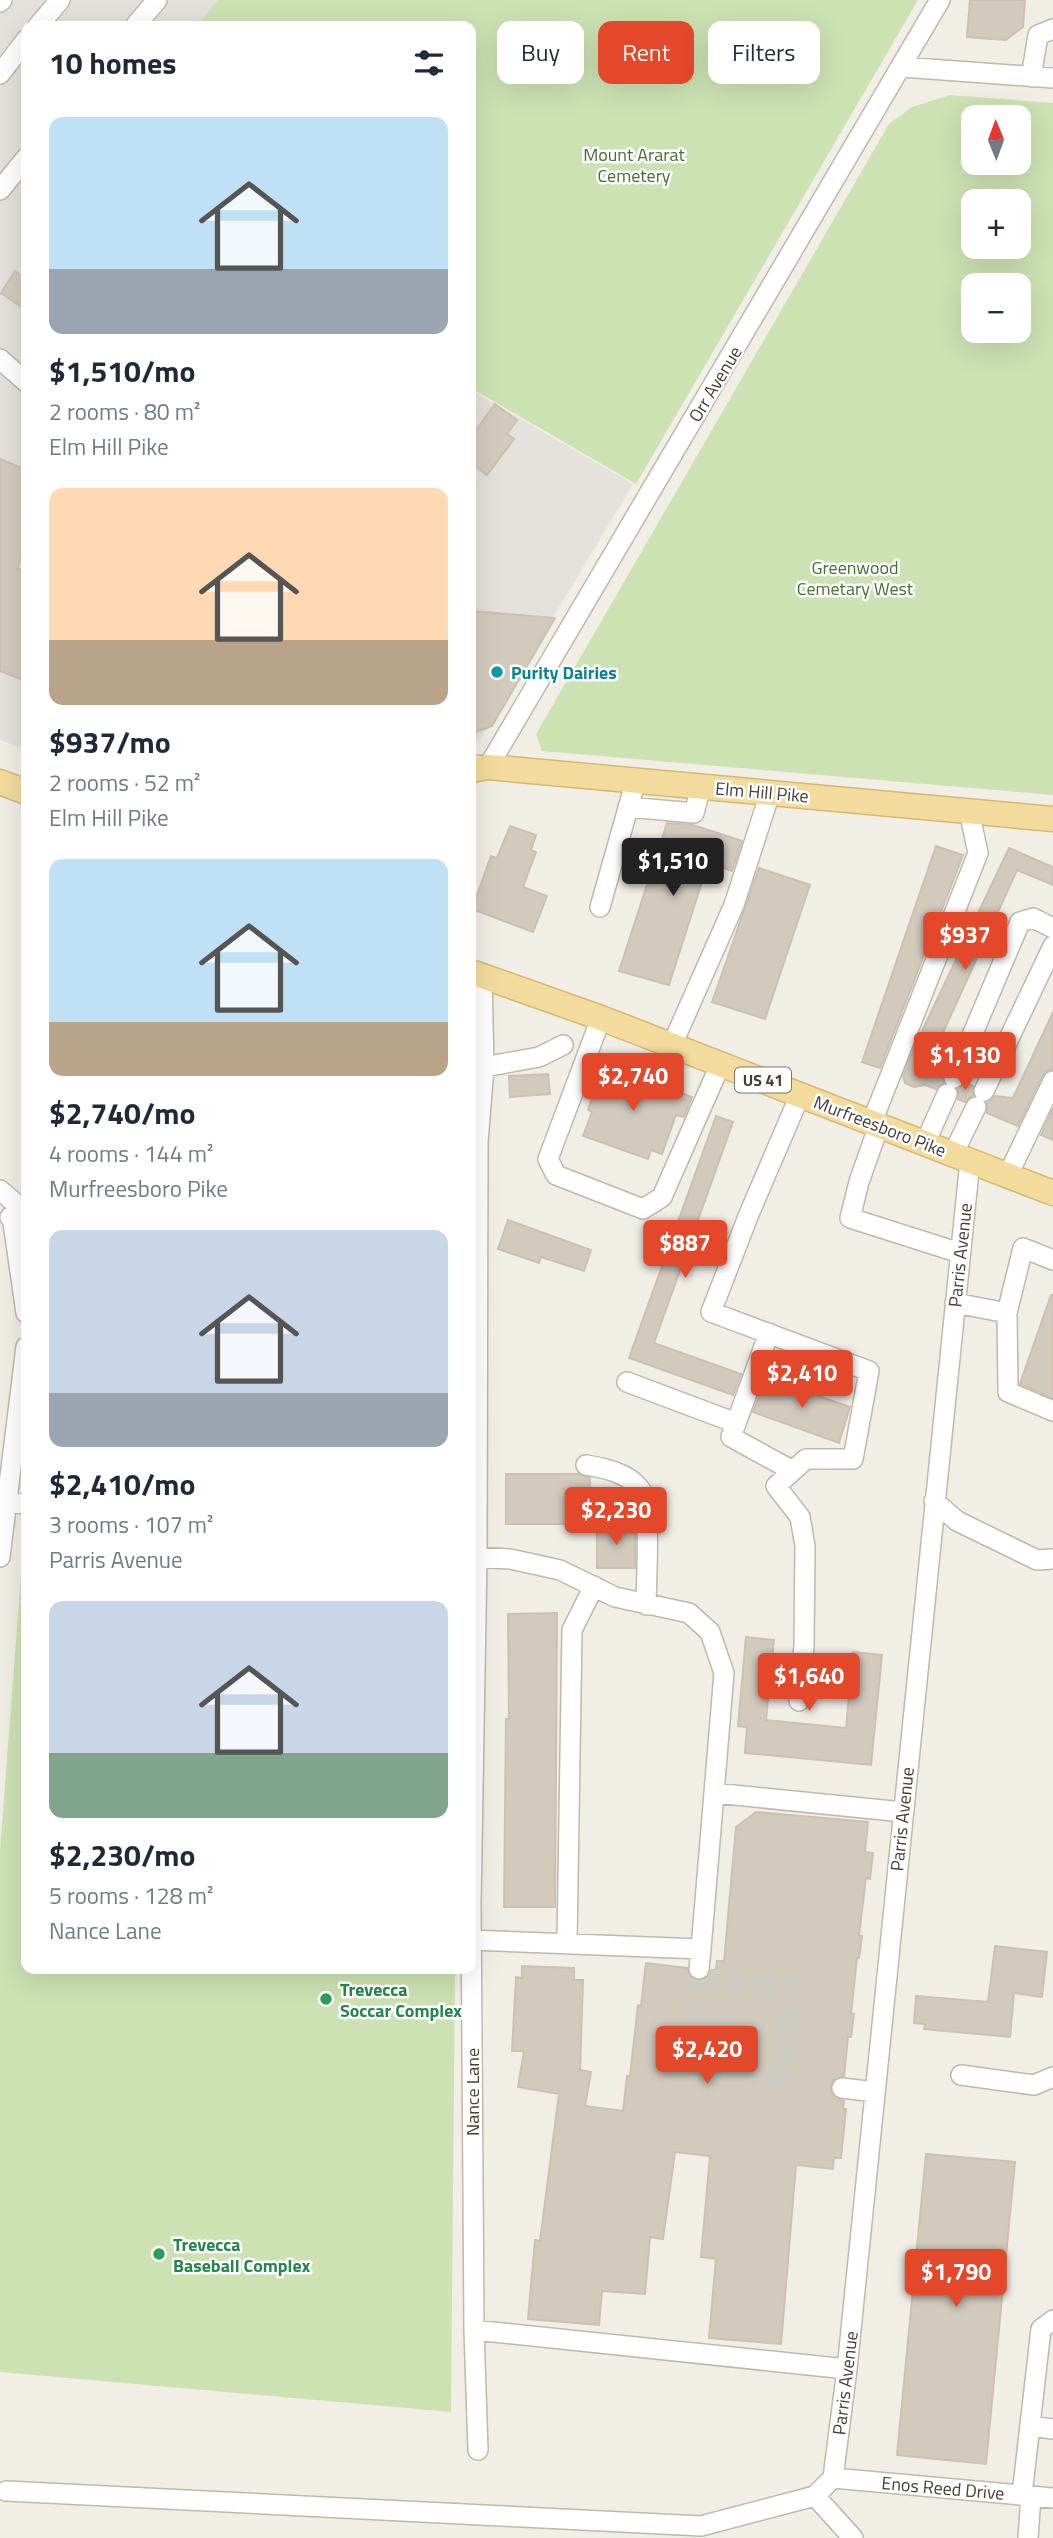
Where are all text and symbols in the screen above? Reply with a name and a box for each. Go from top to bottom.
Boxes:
chip: Buy [497,21,584,84]
chip: Rent [598,21,694,84]
chip: Filters [708,21,820,84]
text: 10 homes [49,40,176,86]
icon: filters [410,44,448,82]
north arrow [961,105,1031,175]
map controls [961,105,1031,343]
park label: Mount Ararat Cemetery [583,141,685,189]
icon: home [186,163,312,289]
button: + [961,189,1031,259]
button: − [961,273,1031,343]
street label: Orr Avenue [682,341,748,427]
text: $1,510/mo [49,348,195,394]
text: 2 rooms · 80 m² [49,394,200,429]
text: Elm Hill Pike [49,429,169,464]
icon: home [186,534,312,660]
park label: Greenwood Cemetary West [797,554,914,602]
place label: Purity Dairies [511,659,617,686]
marker: Purity Dairies [489,664,505,680]
text: $937/mo [49,719,171,765]
text: 2 rooms · 52 m² [49,765,200,800]
street label: Elm Hill Pike [714,774,810,810]
text: Elm Hill Pike [49,800,169,835]
pin: $1,510 [616,838,730,898]
text: $1,510 [638,843,708,878]
icon: home [186,905,312,1031]
pin: $937 [924,912,1006,972]
text: $937 [939,917,991,952]
pin: $1,130 [908,1032,1022,1092]
text: $1,130 [930,1037,1000,1072]
pin: $2,740 [576,1054,690,1113]
text: $2,740 [598,1058,668,1093]
road number: US 41 [735,1068,791,1092]
street label: Murfreesboro Pike [810,1088,950,1164]
text: $2,740/mo [49,1090,195,1136]
text: 4 rooms · 144 m² [49,1136,213,1171]
text: Murfreesboro Pike [49,1171,228,1206]
street label: Parris Avenue [941,1202,979,1308]
pin: $887 [644,1220,726,1280]
text: $887 [659,1225,711,1260]
icon: home [186,1276,312,1402]
pin: $2,410 [745,1350,859,1410]
text: $2,410 [767,1355,837,1390]
text: $2,410/mo [49,1461,195,1507]
pin: $2,230 [559,1488,673,1547]
text: $2,230 [581,1492,651,1527]
text: 3 rooms · 107 m² [49,1507,213,1542]
text: Parris Avenue [49,1542,183,1577]
icon: home [186,1647,312,1773]
pin: $1,640 [752,1654,866,1713]
text: $1,640 [774,1658,844,1693]
street label: Parris Avenue [883,1766,921,1872]
text: $2,230/mo [49,1832,195,1878]
text: 5 rooms · 128 m² [49,1878,213,1913]
text: Nance Lane [49,1913,162,1948]
place label: Trevecca Soccar Complex [340,1976,462,2024]
marker: Trevecca Soccar Complex [318,1991,334,2007]
pin: $2,420 [650,2026,764,2086]
text: $2,420 [672,2031,742,2066]
street label: Nance Lane [459,2048,486,2136]
place label: Trevecca Baseball Complex [173,2231,311,2279]
marker: Trevecca Baseball Complex [151,2246,167,2262]
pin: $1,790 [899,2250,1013,2309]
text: $1,790 [921,2254,991,2289]
street label: Parris Avenue [825,2329,865,2437]
street label: Enos Reed Drive [880,2469,1006,2507]

